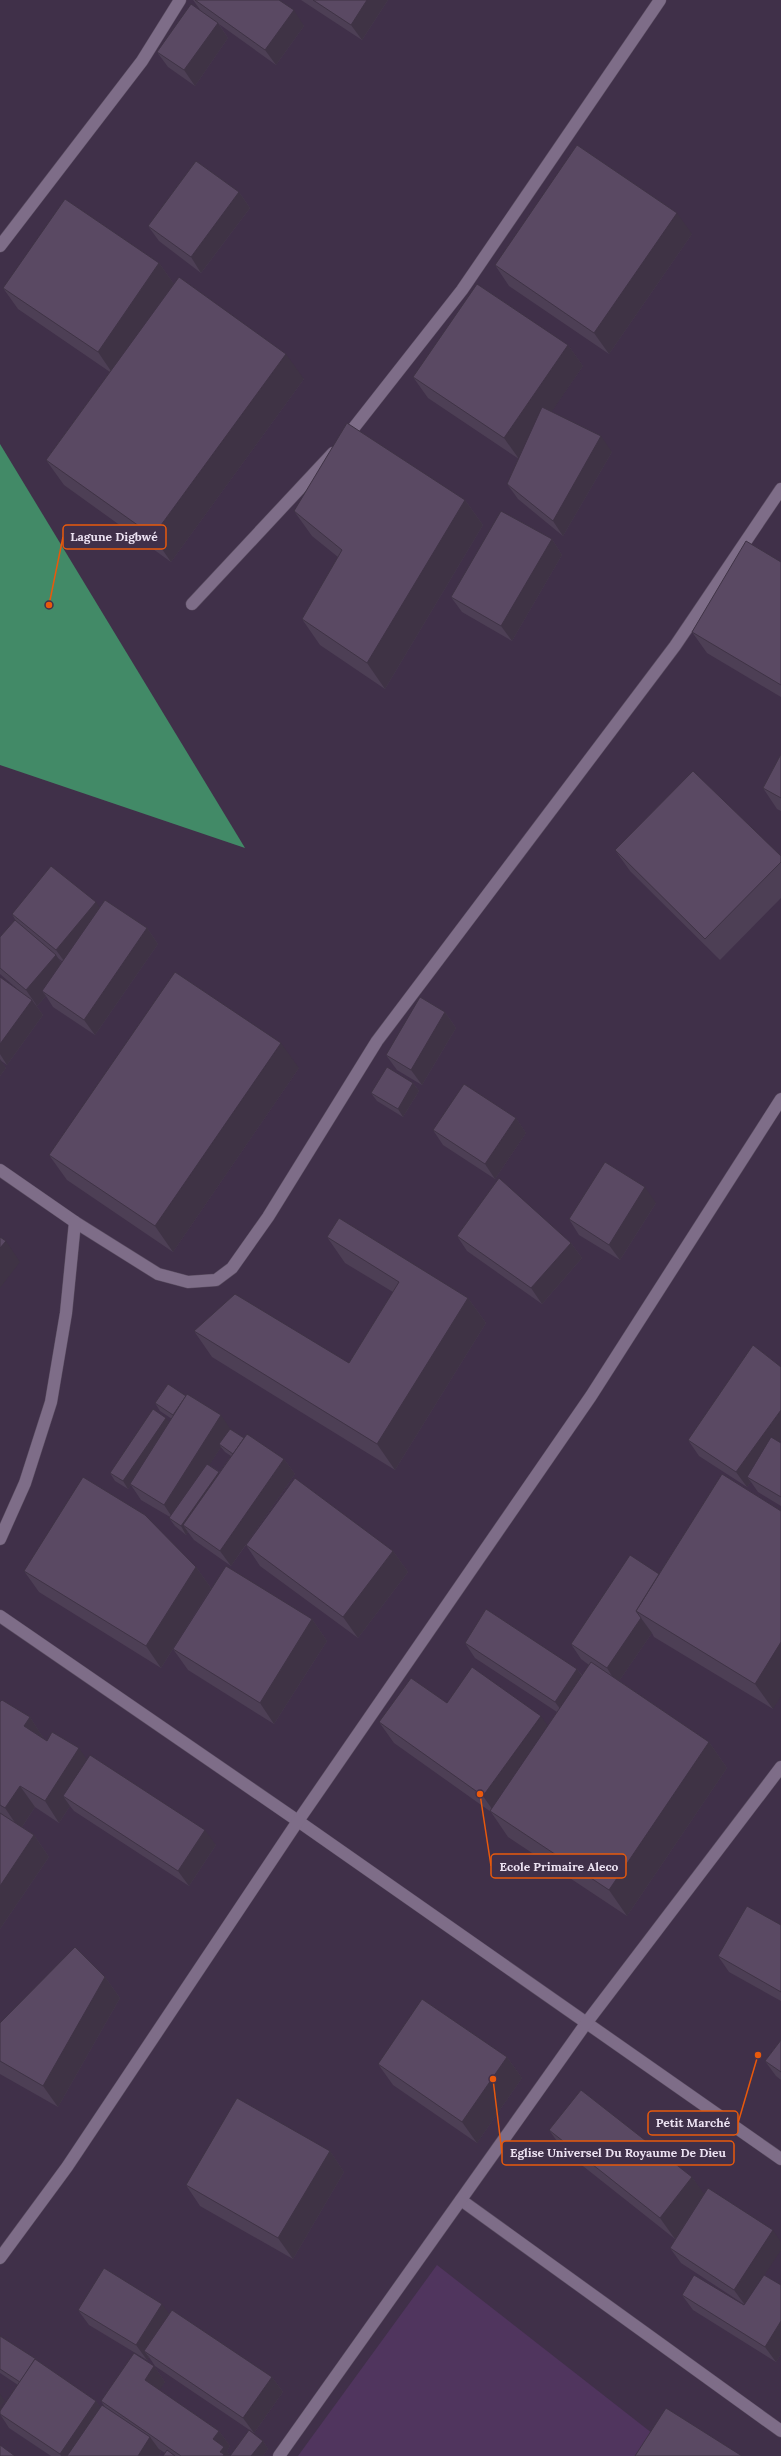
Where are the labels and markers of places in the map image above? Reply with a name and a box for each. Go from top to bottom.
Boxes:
callout: Lagune Digbwé [63,525,166,549]
callout: Ecole Primaire Aleco [491,1854,626,1878]
callout: Petit Marché [648,2111,738,2135]
callout: Eglise Universel Du Royaume De Dieu [502,2141,734,2165]

